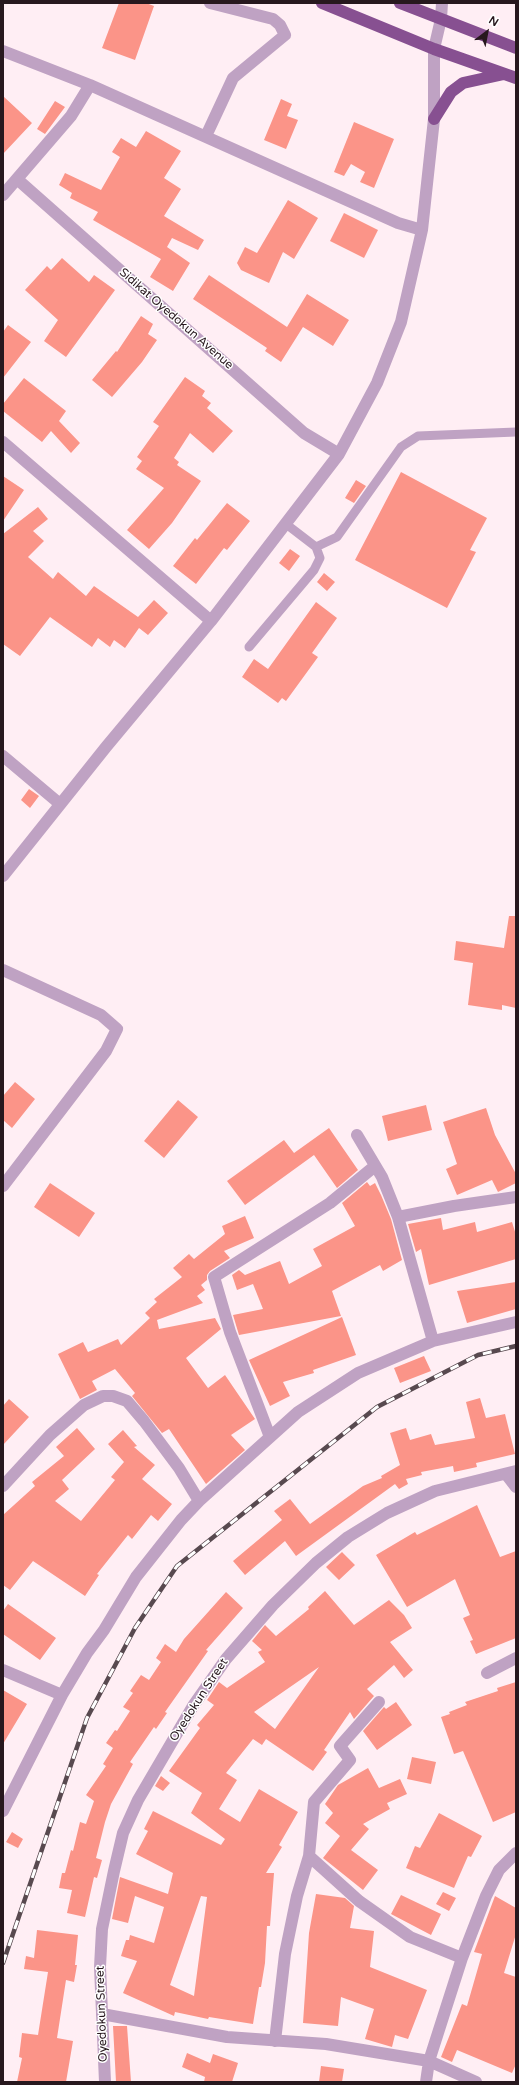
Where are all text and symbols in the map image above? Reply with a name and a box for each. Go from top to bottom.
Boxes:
north arrow [467,12,507,52]
text: N [486,14,501,29]
street label: Sidikat Oyedokun Avenue [116,265,236,373]
street label: Oyedokun Street [167,1656,231,1744]
street label: Oyedokun Street [93,1966,111,2062]

